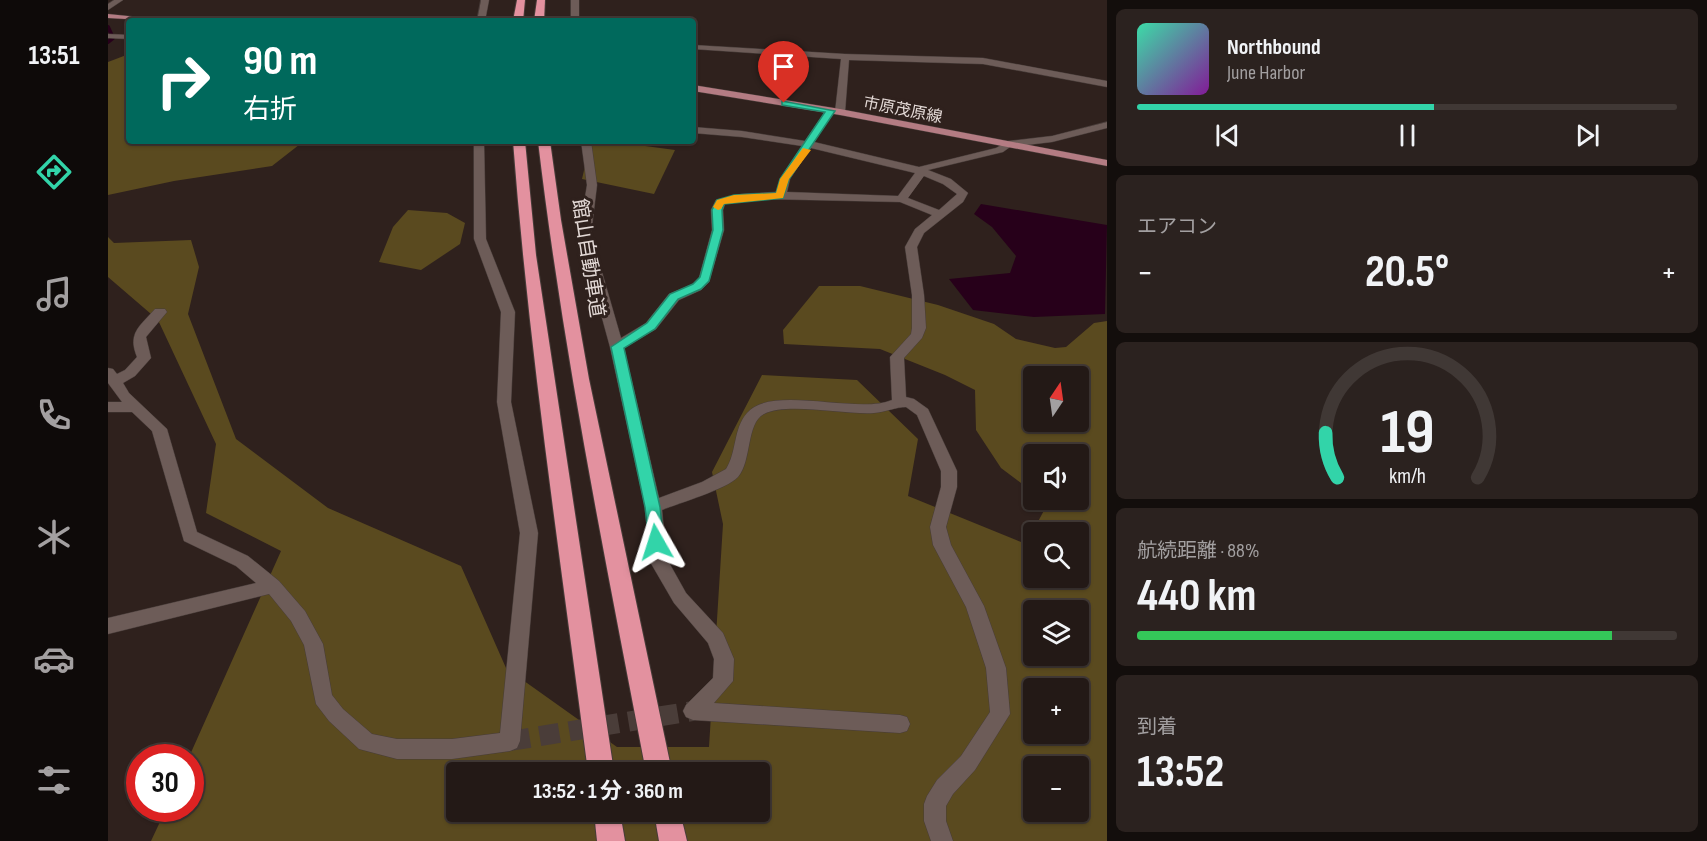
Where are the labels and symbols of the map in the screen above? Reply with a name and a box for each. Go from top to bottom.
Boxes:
pin [758,41,809,103]
street label: 市原茂原線 [862,94,944,127]
street label: 館山自動車道 [567,197,609,319]
north arrow [1023,366,1089,432]
position arrow [624,510,688,574]
speed limit sign: 30 [126,744,204,822]

